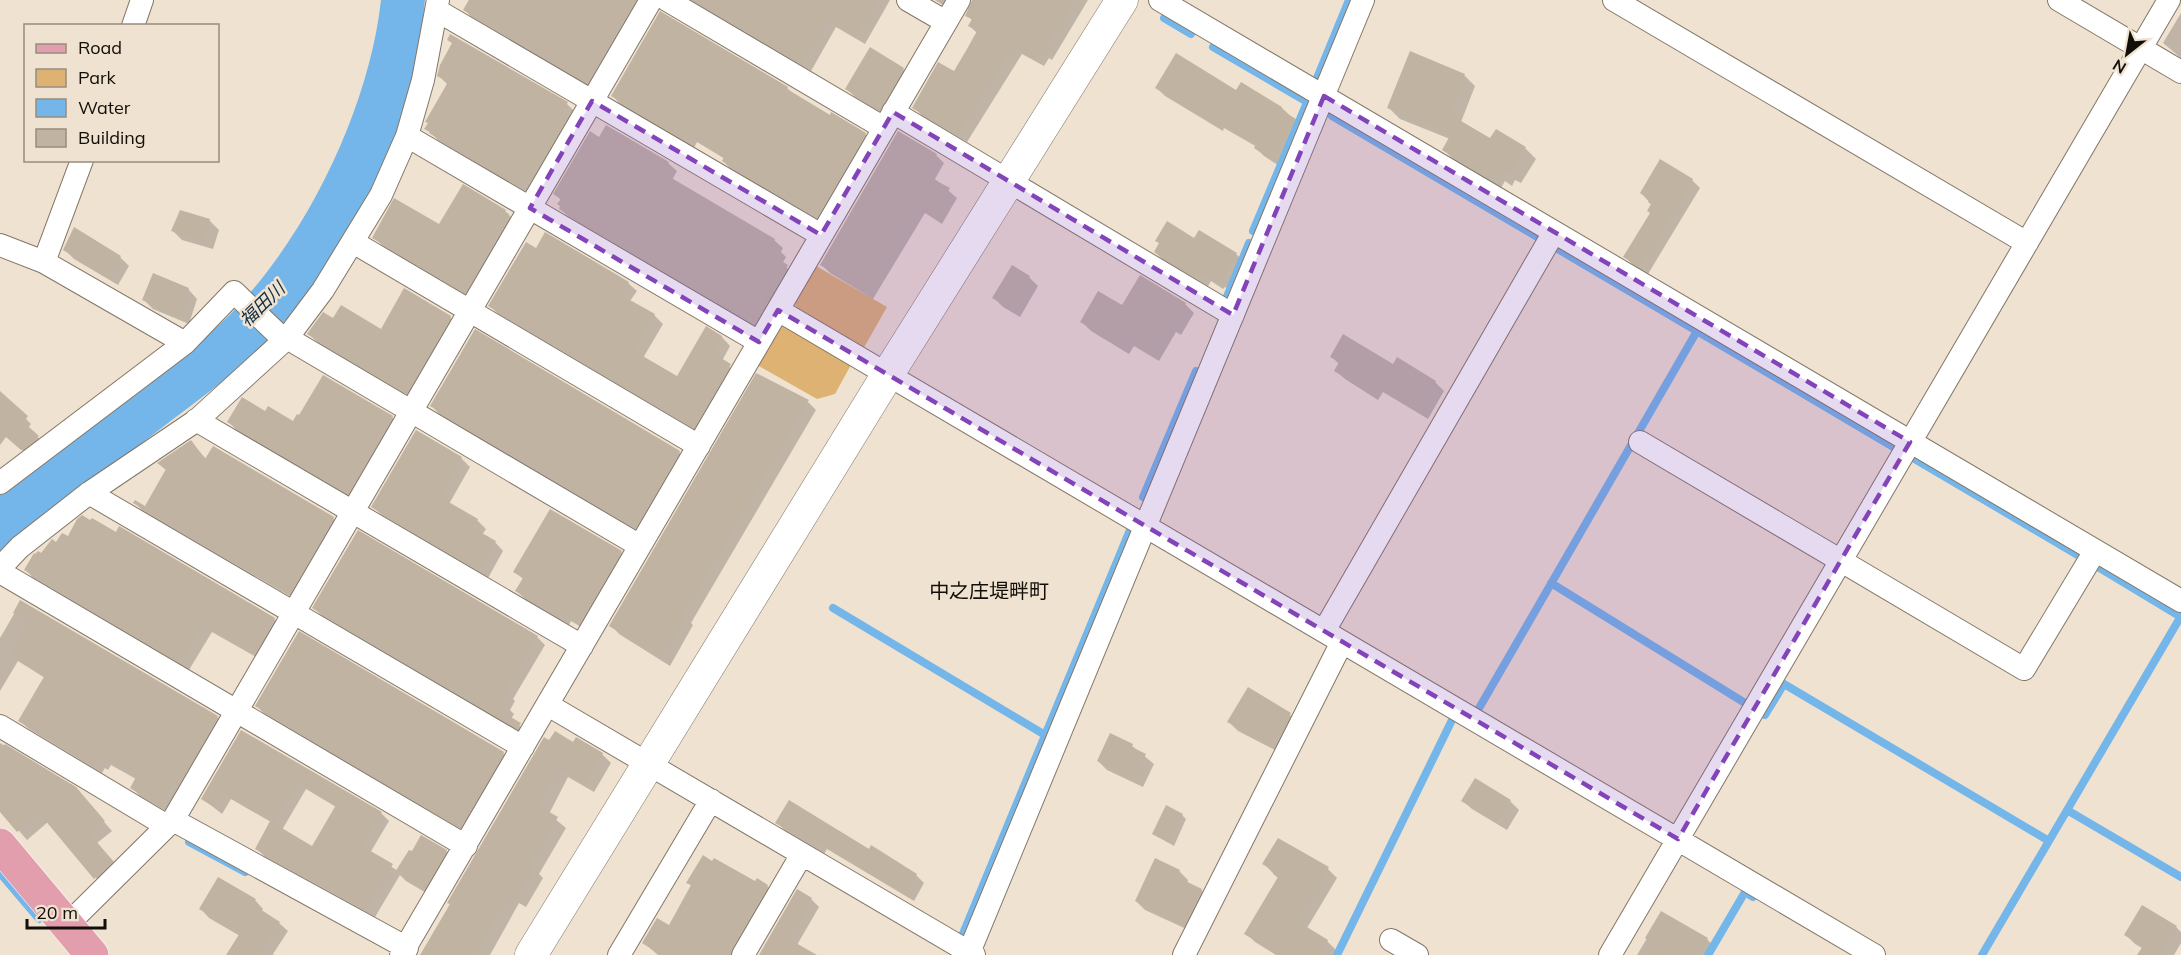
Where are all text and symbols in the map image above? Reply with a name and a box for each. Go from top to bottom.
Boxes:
legend [24,24,219,162]
north arrow [2097,24,2157,84]
text: Road [78,36,122,59]
text: N [2109,55,2130,79]
text: Park [78,66,117,89]
text: Water [78,96,131,119]
text: Building [78,126,146,149]
water label: 福田川 [235,276,291,331]
district label: 中之庄堤畔町 [929,578,1049,603]
scale bar [27,892,105,930]
text: 20 m [36,901,78,924]

